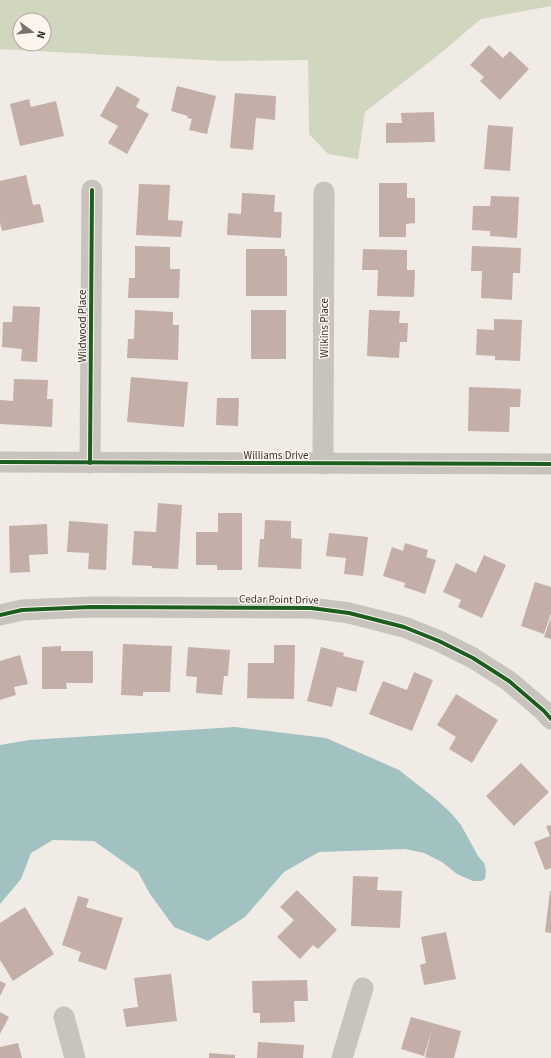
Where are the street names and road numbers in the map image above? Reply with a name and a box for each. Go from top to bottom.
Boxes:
street label: Wildwood Place [75,289,90,363]
street label: Wilkins Place [317,297,332,358]
street label: Williams Drive [244,448,309,463]
street label: Cedar Point Drive [239,591,320,608]

